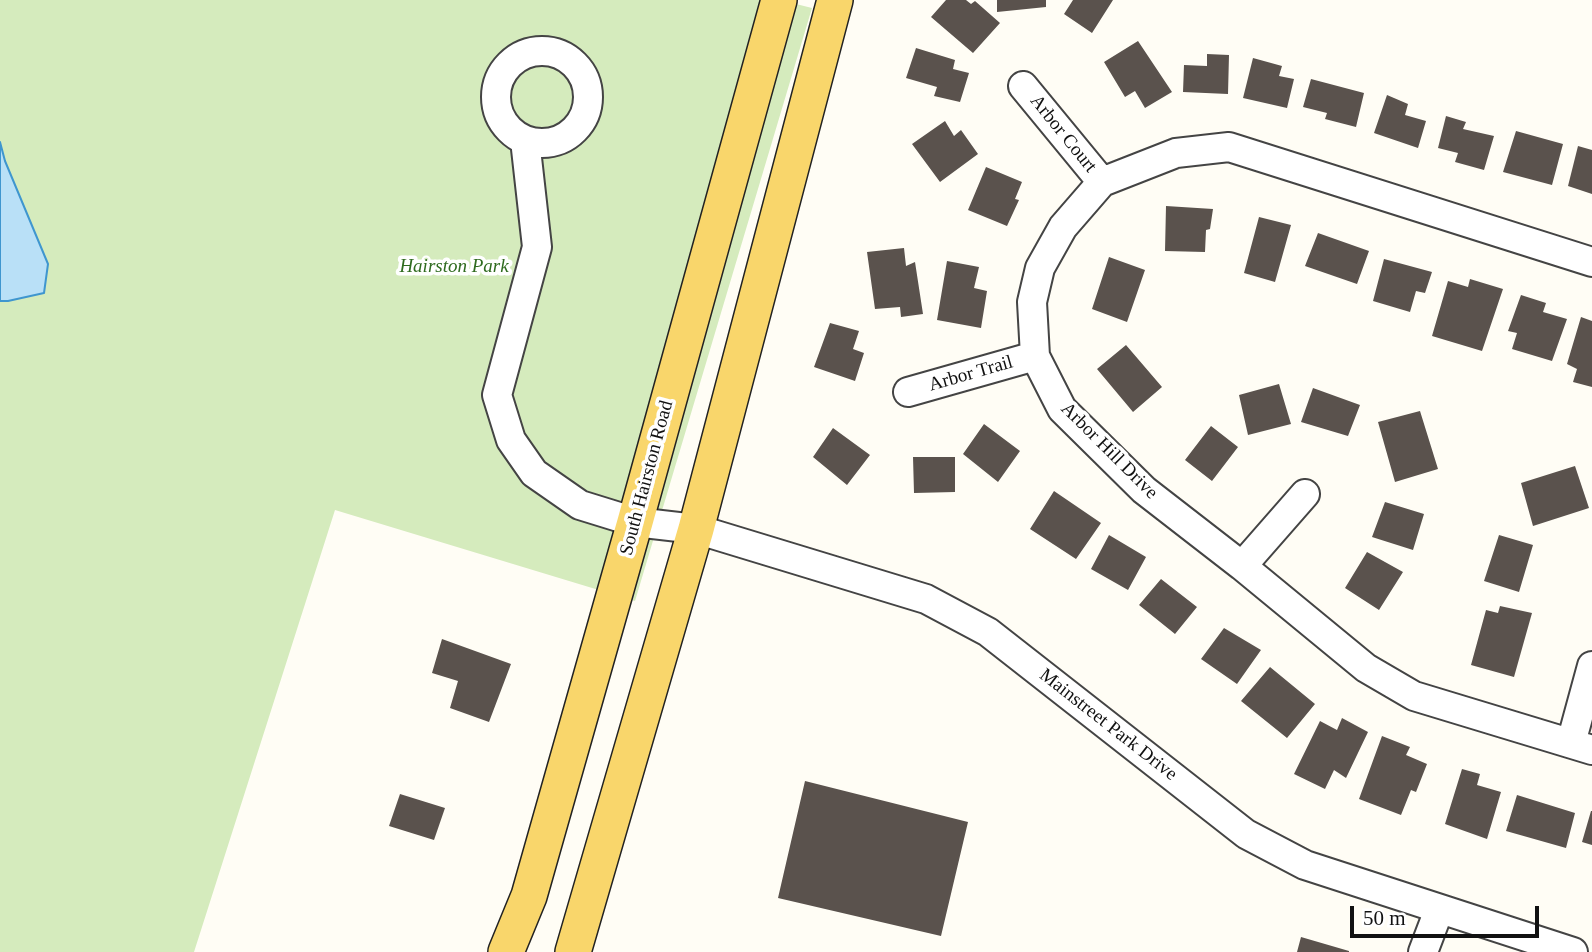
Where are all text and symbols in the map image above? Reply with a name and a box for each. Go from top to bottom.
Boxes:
street label: Arbor Court [1025,91,1101,177]
park label: Hairston Park [399,256,509,278]
street label: Arbor Trail [926,351,1016,397]
street label: South Hairston Road [615,398,679,558]
street label: Arbor Hill Drive [1056,398,1162,504]
street label: Mainstreet Park Drive [1034,664,1182,786]
scale bar [1354,892,1543,936]
text: 50 m [1363,906,1406,930]

